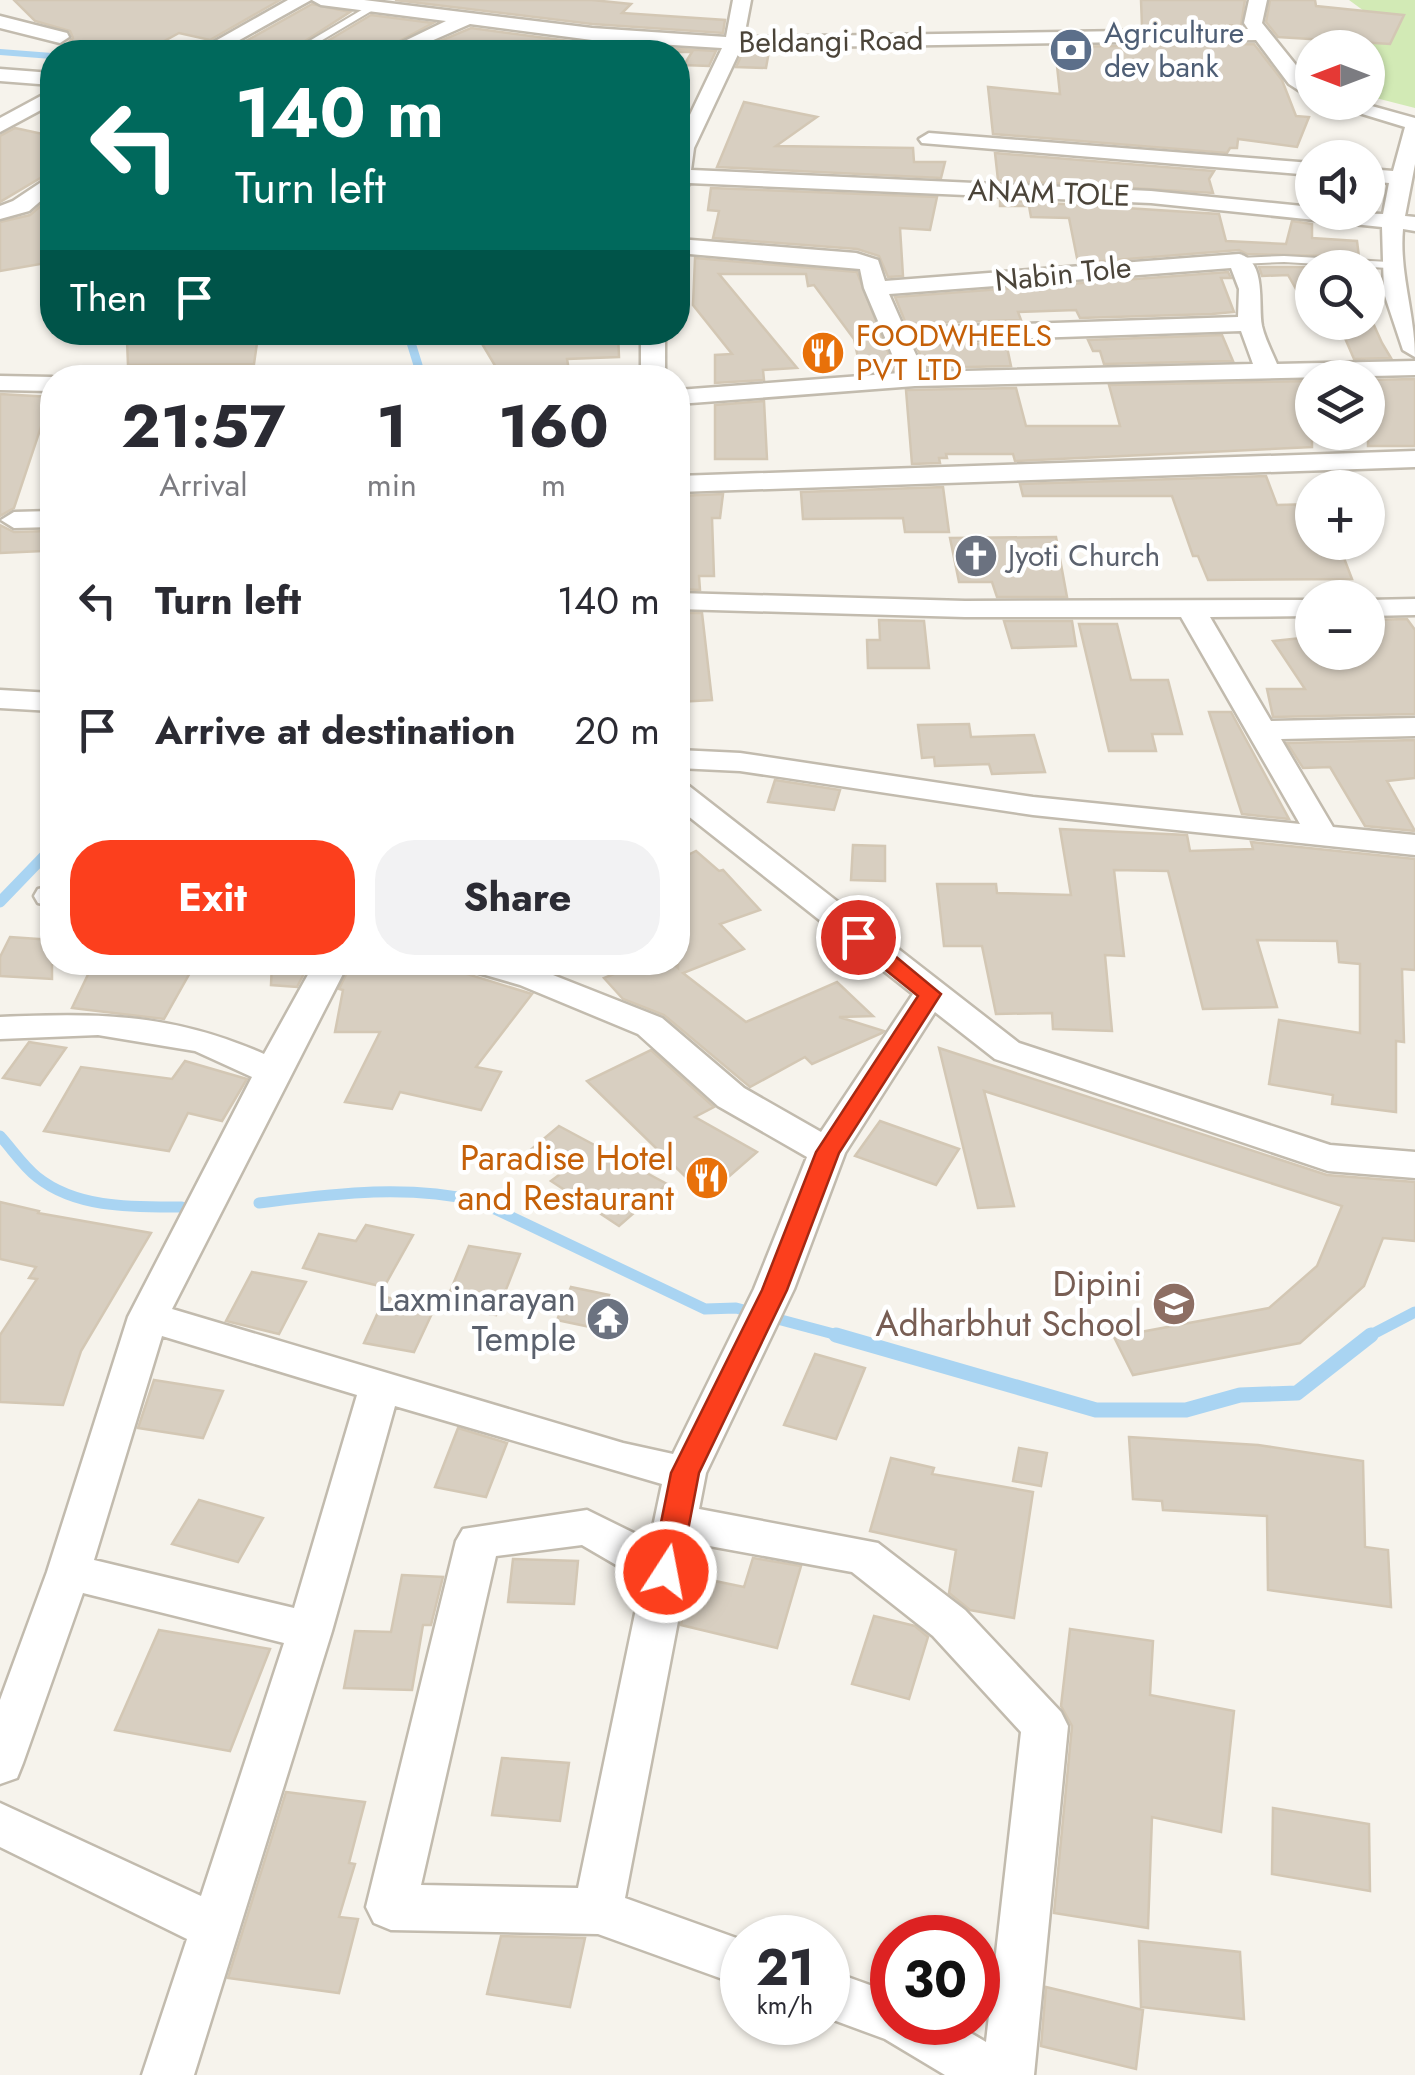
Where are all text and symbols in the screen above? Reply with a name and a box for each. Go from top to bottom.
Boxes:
place label: Agriculture dev bank [1104,11,1244,88]
street label: Beldangi Road [738,17,924,64]
bank icon: Agriculture dev bank [1048,27,1094,73]
north arrow [1295,30,1385,120]
map controls [1295,30,1385,670]
text: 140 m [235,62,444,163]
icon: left [70,80,200,210]
button: sound [1295,140,1385,230]
text: Turn left [235,155,386,220]
street label: ANAM TOLE [967,168,1131,217]
street label: Nabin Tole [993,245,1133,302]
button: search [1295,250,1385,340]
text: Then [70,270,147,325]
icon: arrive [167,270,222,325]
place label: FOODWHEELS PVT LTD [856,314,1052,391]
restaurant icon: FOODWHEELS PVT LTD [800,330,846,376]
button: layers [1295,360,1385,450]
text: 21:57 [121,383,285,470]
text: 1 [377,383,407,470]
text: 160 [498,383,609,470]
text: Arrival [159,462,248,508]
text: min [367,462,417,508]
text: m [541,462,566,508]
button: + [1295,470,1385,560]
church icon: Jyoti Church [953,533,999,579]
place label: Jyoti Church [1004,534,1160,577]
icon: left [70,573,125,628]
text: Turn left [155,573,301,628]
text: 140 m [557,573,660,628]
button: − [1295,580,1385,670]
icon: arrive [70,703,125,758]
text: Arrive at destination [155,703,516,758]
text: 20 m [575,703,660,758]
button: Exit [70,840,355,955]
button: Share [375,840,660,955]
pin [816,895,901,980]
icon: arrive [831,910,886,965]
place label: Paradise Hotel and Restaurant [457,1133,675,1223]
restaurant icon: Paradise Hotel and Restaurant [684,1155,730,1201]
place label: Dipini Adharbhut School [876,1259,1142,1349]
place label: Laxminarayan Temple [378,1274,576,1364]
school or university icon: Dipini Adharbhut School [1151,1281,1197,1327]
temple icon: Laxminarayan Temple [585,1296,631,1342]
position arrow [614,1520,718,1624]
speed limit sign: 30 [870,1915,1000,2045]
text: 21 [756,1931,814,2004]
text: km/h [757,1987,813,2023]

